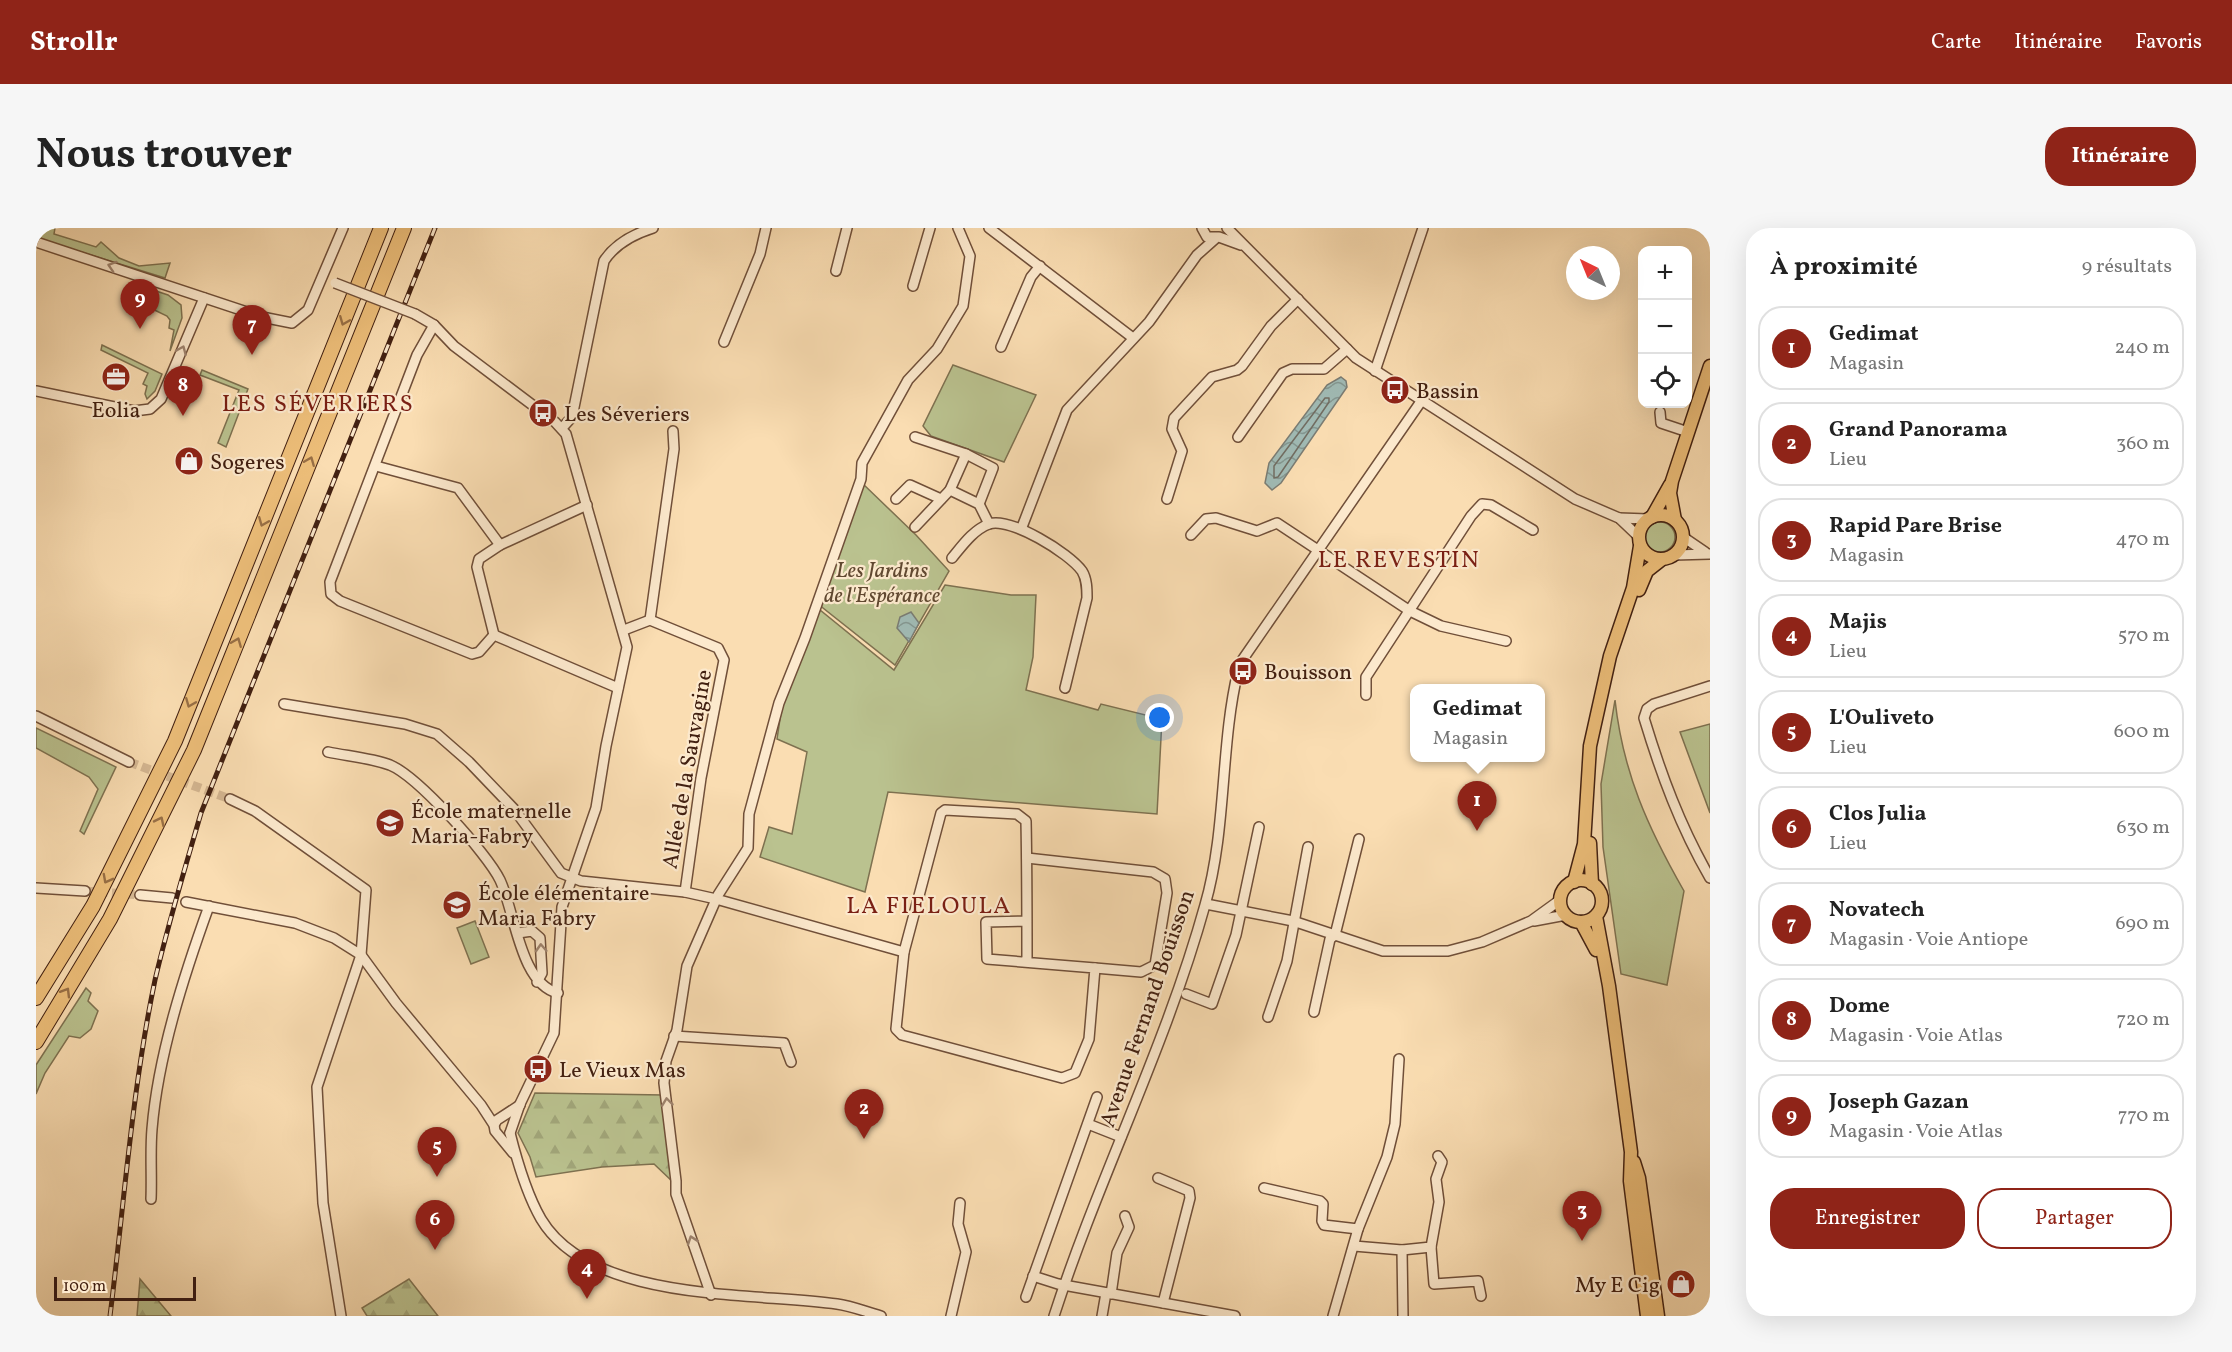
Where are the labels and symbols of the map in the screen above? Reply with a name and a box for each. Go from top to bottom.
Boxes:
north arrow [1566,246,1620,300]
one-way arrow [107,261,118,273]
pin: 9 [120,279,160,329]
pin: 7 [232,306,272,355]
one-way arrow [338,316,351,326]
one-way arrow [175,345,187,356]
office icon: Eolia [100,361,132,393]
pin: 8 [164,366,202,416]
bus stop icon: Bassin [1379,374,1411,406]
place label: Bassin [1416,377,1479,408]
district label: LES SÉVERIERS [222,388,414,422]
place label: Eolia [92,396,140,427]
bus stop icon: Les Séveriers [527,397,559,429]
place label: Les Séveriers [564,400,690,431]
shop icon: Sogeres [173,445,205,477]
place label: Sogeres [210,448,285,479]
one-way arrow [303,456,315,467]
one-way arrow [258,515,270,526]
district label: LE REVESTIN [1318,544,1480,578]
park label: Les Jardins de l'Espérance [824,556,940,612]
one-way arrow [230,637,242,648]
bus stop icon: Bouisson [1227,655,1259,687]
place label: Bouisson [1264,658,1352,689]
street label: Allée de la Sauvagine [656,667,721,872]
one-way arrow [185,697,198,707]
your location [1145,703,1174,732]
pin: 1 [1458,782,1496,831]
place label: École maternelle Maria-Fabry [411,797,571,853]
school or university icon: École maternelle Maria-Fabry [374,807,406,839]
one-way arrow [153,816,164,827]
one-way arrow [103,872,114,883]
place label: École élémentaire Maria Fabry [478,879,649,935]
street label: Avenue Fernand Bouisson [1093,886,1204,1132]
school or university icon: École élémentaire Maria Fabry [441,889,473,921]
district label: LA FIELOULA [846,890,1012,924]
one-way arrow [534,943,547,952]
one-way arrow [59,988,71,998]
bus stop icon: Le Vieux Mas [522,1053,554,1085]
place label: Le Vieux Mas [559,1056,686,1087]
pin: 2 [844,1090,884,1139]
one-way arrow [661,1097,673,1107]
pin: 5 [418,1128,456,1177]
pin: 3 [1562,1192,1602,1241]
pin: 6 [416,1200,454,1250]
one-way arrow [686,1235,699,1246]
pin: 4 [568,1250,606,1299]
shop icon: My E Cig [1665,1268,1697,1300]
place label: My E Cig [1575,1271,1660,1302]
scale bar [54,1274,196,1302]

